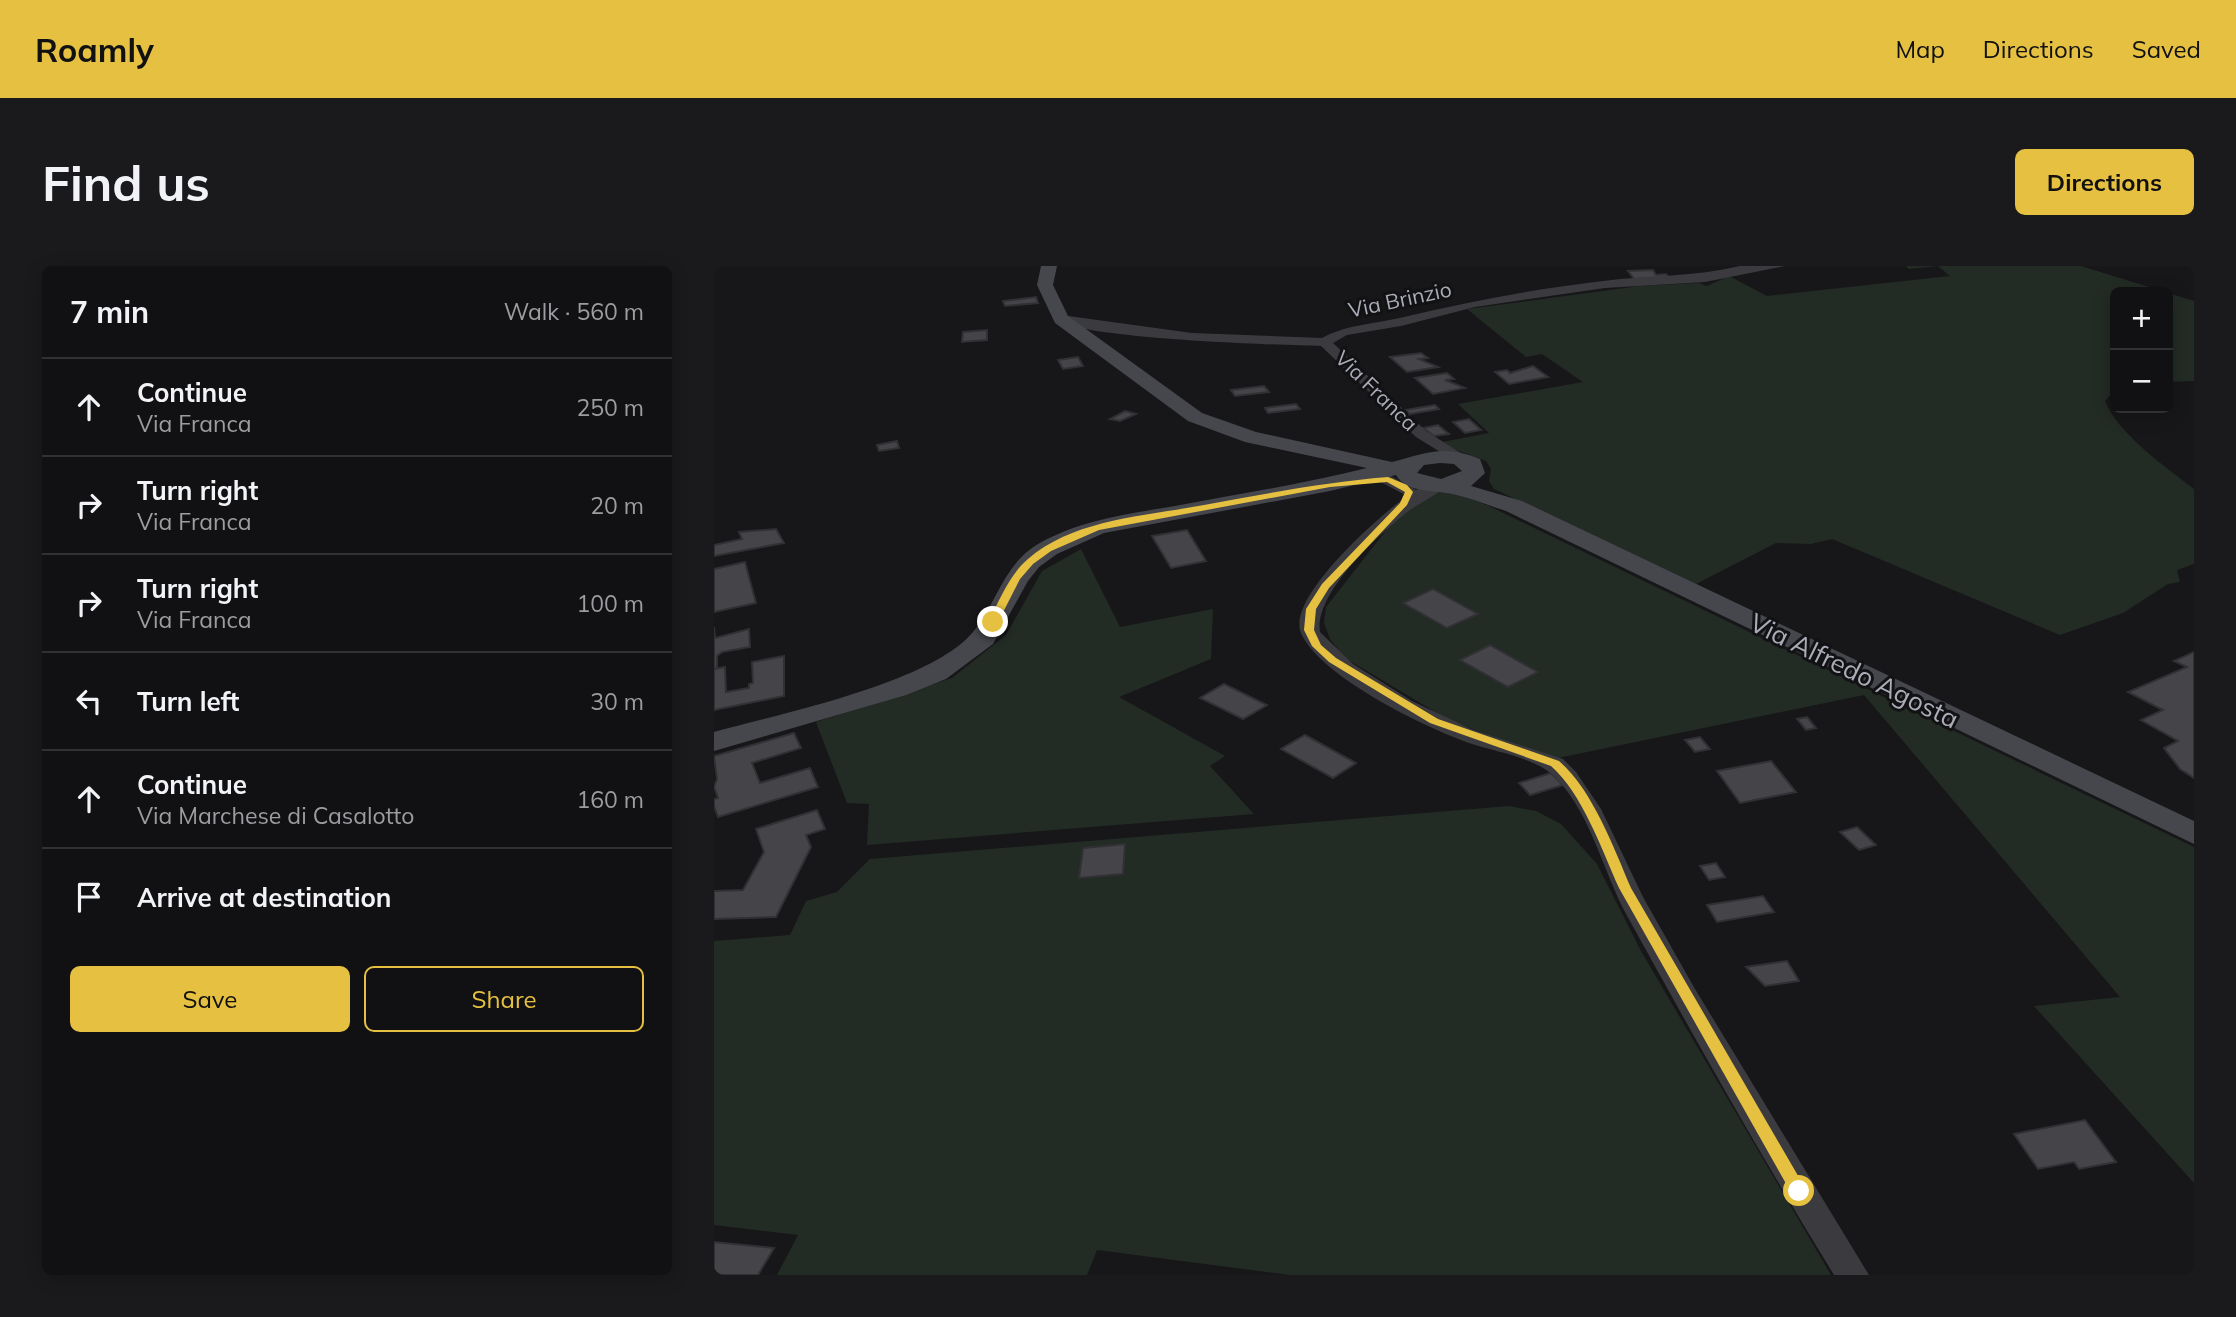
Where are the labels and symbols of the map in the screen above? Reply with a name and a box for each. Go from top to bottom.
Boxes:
street label: Via Brinzio [1346,275,1454,323]
street label: Via Franca [1330,345,1423,436]
route end [977,606,1008,637]
street label: Via Alfredo Agosta [1744,606,1964,735]
route start [1783,1175,1814,1206]

